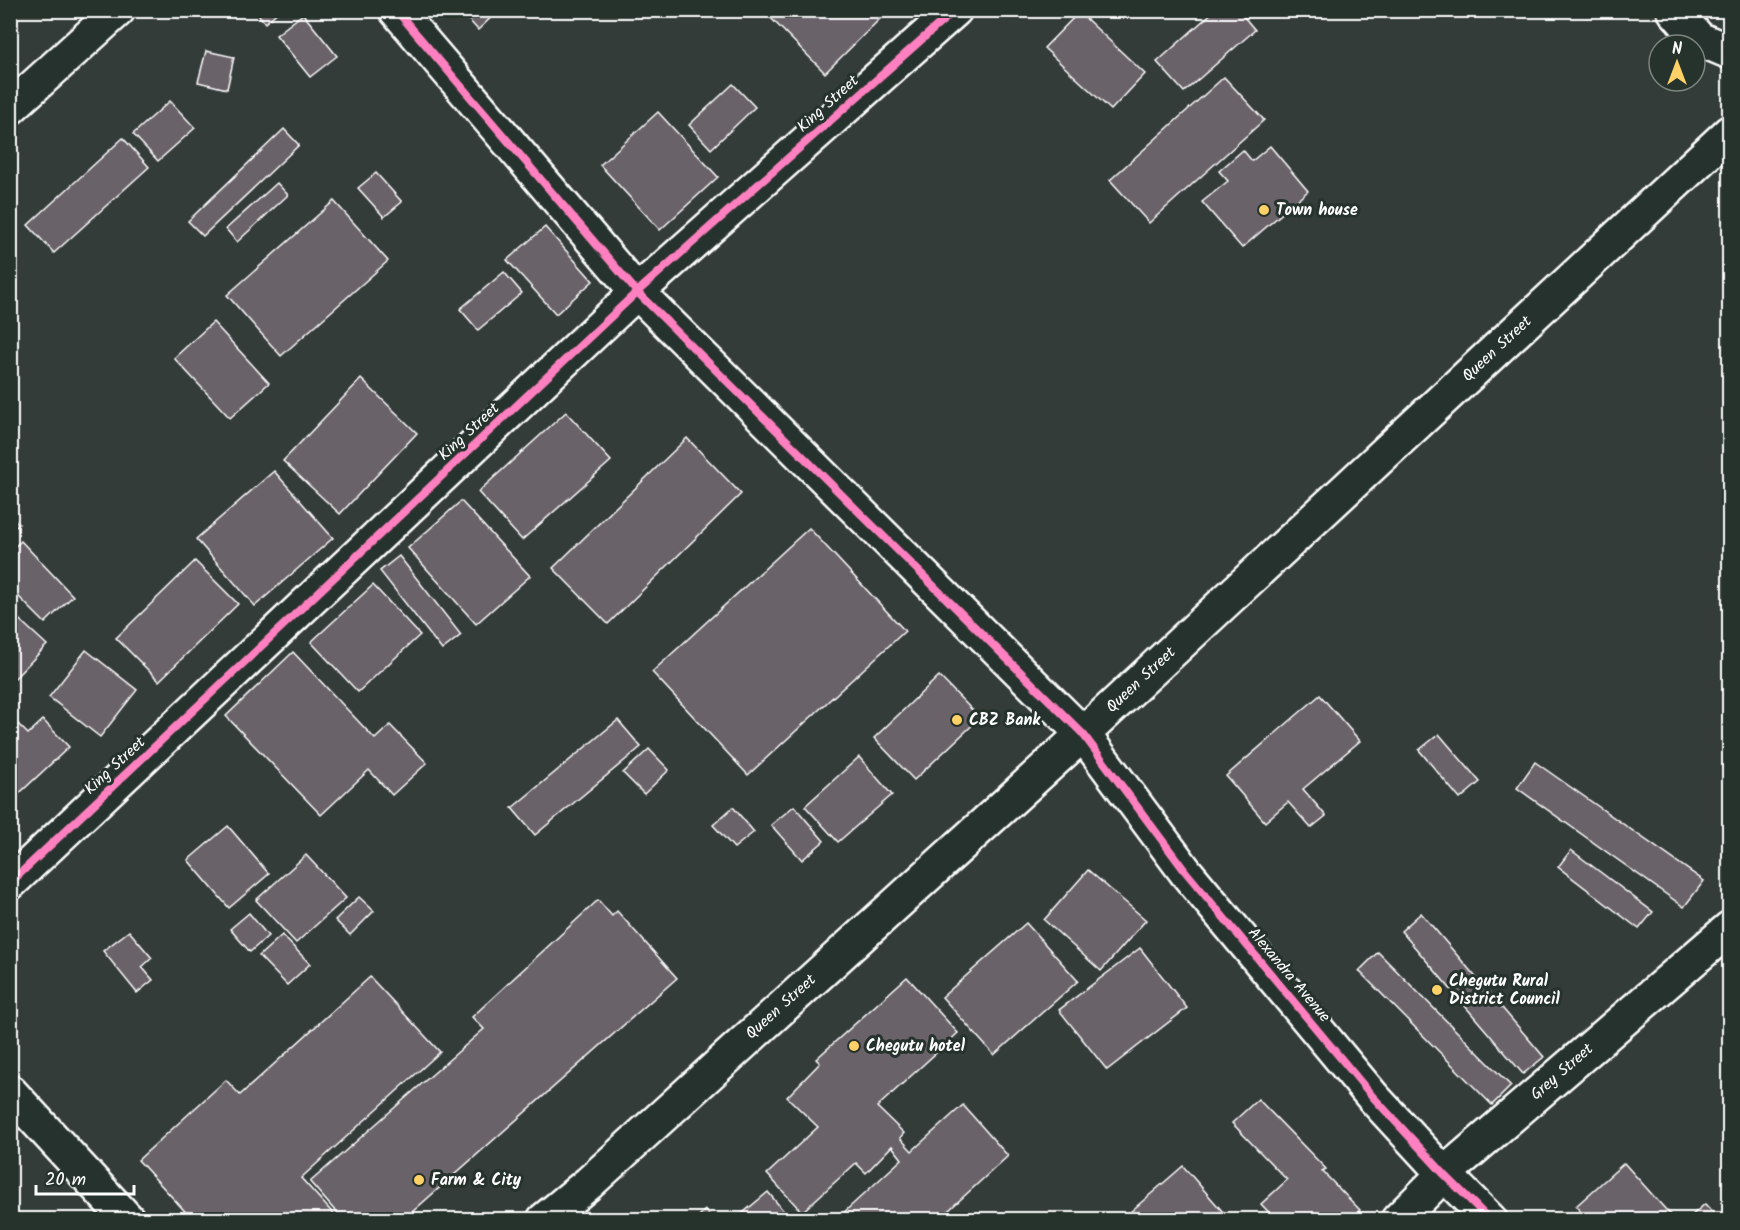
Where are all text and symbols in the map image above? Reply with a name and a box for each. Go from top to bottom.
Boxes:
north arrow [1647,33,1707,93]
text: N [1672,37,1682,62]
street label: King Street [791,69,865,139]
place label: Town house [1276,198,1358,223]
marker: Town house [1257,203,1271,217]
street label: Queen Street [1456,309,1538,388]
street label: King Street [433,396,506,467]
street label: Queen Street [1100,640,1182,719]
place label: CBZ Bank [969,708,1041,733]
marker: CBZ Bank [950,713,964,727]
street label: King Street [79,730,152,801]
street label: Alexandra Avenue [1241,922,1337,1028]
street label: Queen Street [740,968,823,1046]
place label: Chegutu Rural District Council [1449,969,1560,1012]
marker: Chegutu Rural District Council [1430,983,1444,997]
place label: Chegutu hotel [866,1034,966,1059]
street label: Grey Street [1525,1037,1600,1107]
marker: Chegutu hotel [847,1039,861,1053]
scale bar [36,1158,134,1196]
text: 20 m [45,1166,86,1195]
place label: Farm & City [431,1168,522,1193]
marker: Farm & City [412,1173,426,1187]

